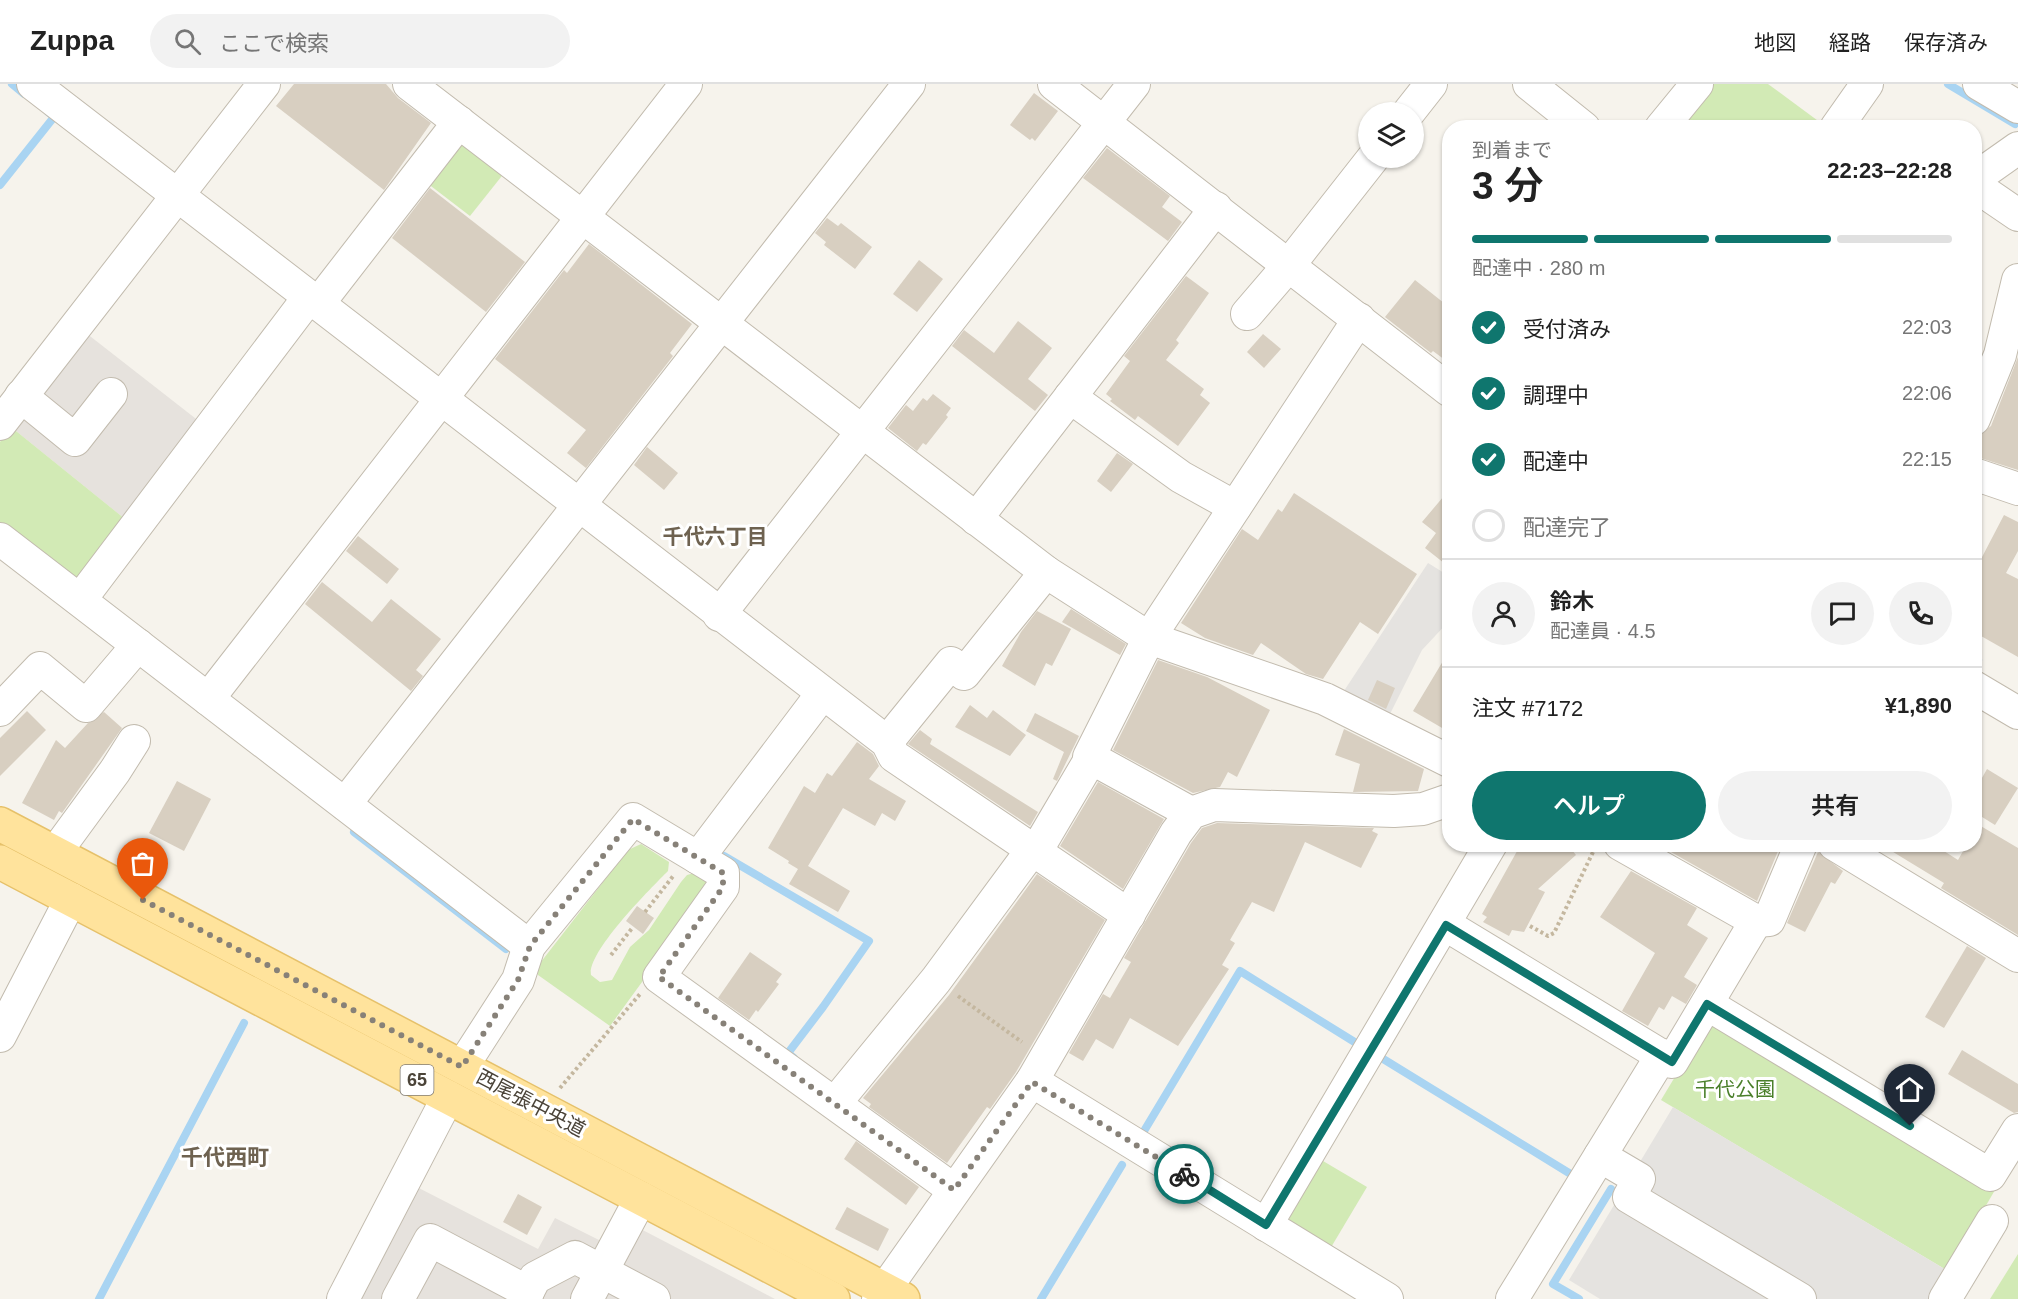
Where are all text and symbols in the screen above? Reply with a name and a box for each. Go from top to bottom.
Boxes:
search box [150,14,570,68]
text: Zuppa [30,25,114,56]
icon: search [171,25,204,58]
text: ここで検索 [219,31,329,56]
text: 地図 [1754,31,1796,54]
text: 経路 [1829,31,1871,54]
text: 保存済み [1904,31,1988,54]
map controls [1358,102,1424,168]
button: layers [1358,102,1424,168]
text: 到着まで [1472,139,1552,161]
text: 22:23–22:28 [1827,158,1952,183]
text: 3 分 [1472,164,1544,207]
text: 配達中 · 280 m [1472,257,1605,279]
icon: check [1472,311,1505,344]
text: 22:03 [1902,316,1952,338]
text: 受付済み [1523,317,1611,342]
icon: check [1472,377,1505,410]
text: 22:06 [1902,382,1952,404]
text: 調理中 [1523,383,1589,408]
icon: check [1472,443,1505,476]
text: 22:15 [1902,448,1952,470]
text: 配達中 [1523,449,1589,474]
text: 配達完了 [1523,515,1611,540]
district label: 千代六丁目 [663,525,768,548]
button: person [1472,582,1535,645]
button: chat [1811,582,1874,645]
button: phone [1889,582,1952,645]
text: 鈴木 [1550,589,1594,614]
text: 配達員 · 4.5 [1550,620,1656,642]
text: ¥1,890 [1885,693,1952,718]
text: 注文 #7172 [1472,696,1583,721]
button: ヘルプ [1472,771,1706,840]
button: 共有 [1718,771,1952,840]
pin [117,838,168,900]
icon: bag [126,847,159,880]
pin [1884,1064,1935,1126]
road number: 65 [400,1065,434,1095]
street label: 西尾張中央道 [473,1065,589,1141]
icon: home [1893,1073,1926,1106]
park label: 千代公園 [1695,1078,1775,1100]
courier [1154,1144,1214,1204]
district label: 千代西町 [181,1145,269,1170]
icon: bike [1168,1158,1201,1191]

